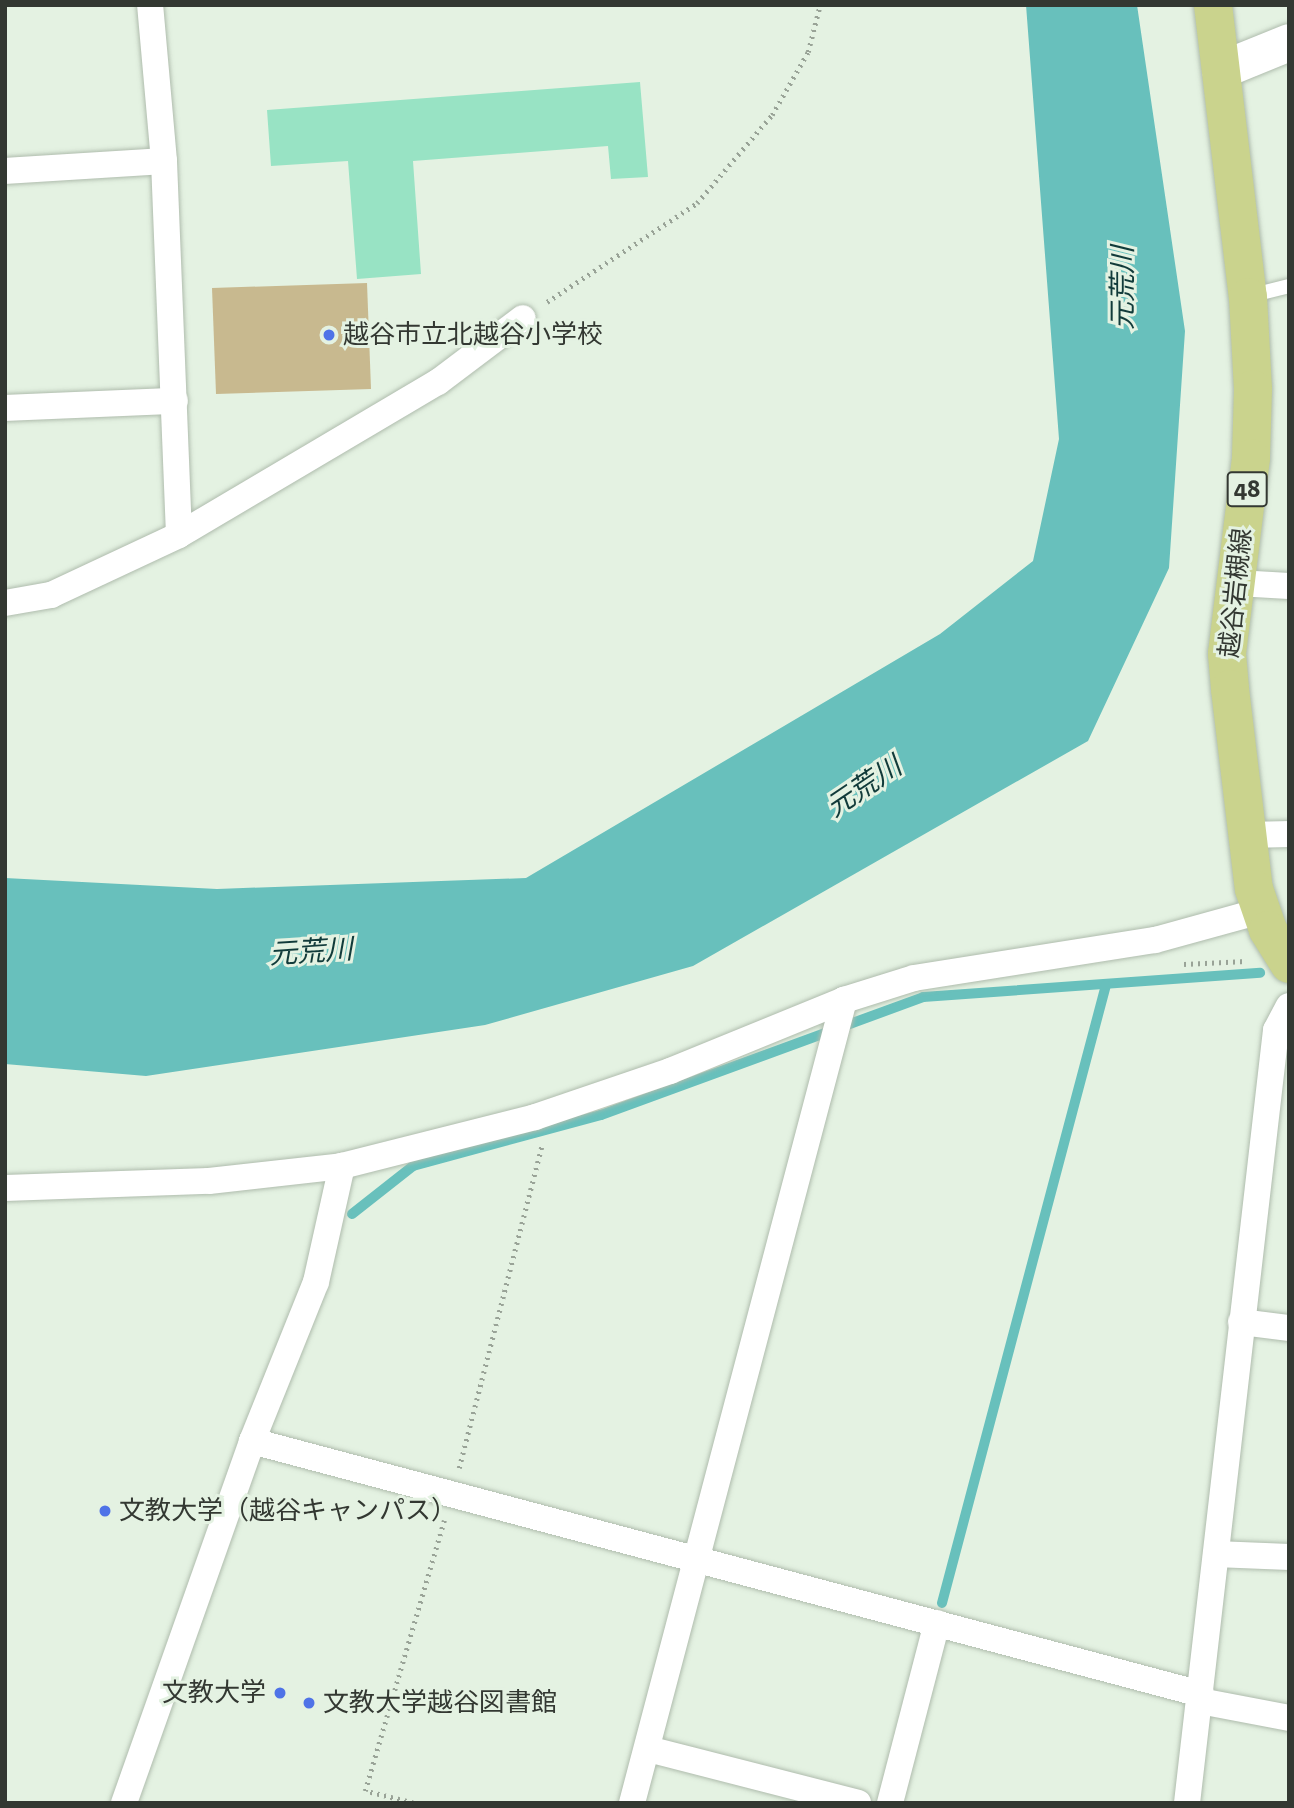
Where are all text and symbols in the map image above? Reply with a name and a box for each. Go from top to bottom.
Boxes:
water label: 元荒川 [1106,246,1140,330]
place label: 越谷市立北越谷小学校 [343,319,603,351]
marker: 越谷市立北越谷小学校 [321,327,337,343]
road number: 48 [1226,468,1268,510]
street label: 越谷岩槻線 [1214,527,1258,659]
water label: 元荒川 [820,750,908,824]
water label: 元荒川 [268,932,354,972]
place label: 文教大学（越谷キャンパス） [119,1495,457,1527]
marker: 文教大学（越谷キャンパス） [97,1503,113,1519]
place label: 文教大学 [162,1677,266,1709]
marker: 文教大学 [272,1685,288,1701]
place label: 文教大学越谷図書館 [323,1687,557,1719]
marker: 文教大学越谷図書館 [301,1695,317,1711]

